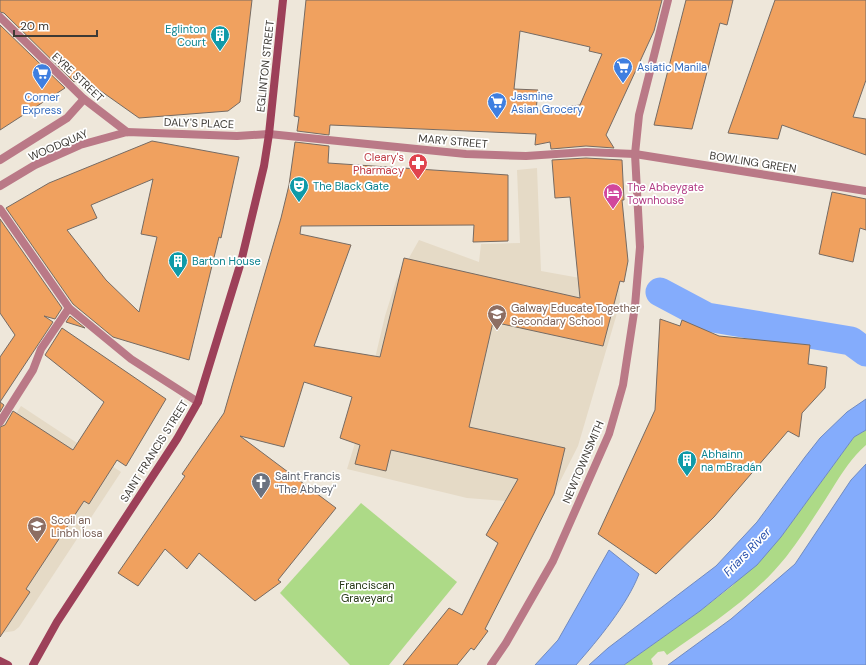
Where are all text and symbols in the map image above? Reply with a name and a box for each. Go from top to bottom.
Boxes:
scale bar [14,12,97,38]
text: 20 m [20,18,49,34]
street label: EGLINTON STREET [253,19,277,113]
place label: Eglinton Court [165,22,206,49]
building icon: Eglinton Court [209,24,231,52]
street label: EYRE STREET [49,49,107,105]
supermarket icon: Asiatic Manila [612,56,634,84]
place label: Asiatic Manila [637,60,707,74]
supermarket icon: Corner Express [31,62,53,90]
place label: Jasmine Asian Grocery [511,89,583,116]
place label: Corner Express [22,90,62,117]
supermarket icon: Jasmine Asian Grocery [486,91,508,119]
street label: DALY'S PLACE [164,115,234,131]
street label: WOODQUAY [26,126,90,164]
street label: MARY STREET [418,131,488,151]
street label: BOWLING GREEN [709,148,797,176]
place label: Cleary's Pharmacy [353,150,404,177]
pharmacy icon: Cleary's Pharmacy [407,152,429,180]
theatre icon: The Black Gate [288,175,310,203]
place label: The Black Gate [313,179,389,193]
place label: The Abbeygate Townhouse [627,180,704,207]
hotel icon: The Abbeygate Townhouse [602,182,624,210]
building icon: Barton House [167,250,189,278]
place label: Barton House [192,254,261,268]
place label: Galway Educate Together Secondary School [511,301,640,328]
school or university icon: Galway Educate Together Secondary School [486,303,508,331]
street label: SAINT FRANCIS STREET [117,397,191,505]
street label: NEWTOWNSMITH [559,418,607,506]
place label: Abhainn na mBradán [701,447,762,474]
building icon: Abhainn na mBradán [676,449,698,477]
place label: Saint Francis "The Abbey" [275,469,340,496]
church icon: Saint Francis "The Abbey" [250,471,272,499]
place label: Scoil an Linbh Íosa [51,513,103,540]
school or university icon: Scoil an Linbh Íosa [26,515,48,543]
water label: Friars River [720,524,775,580]
park label: Franciscan Graveyard [339,578,395,605]

